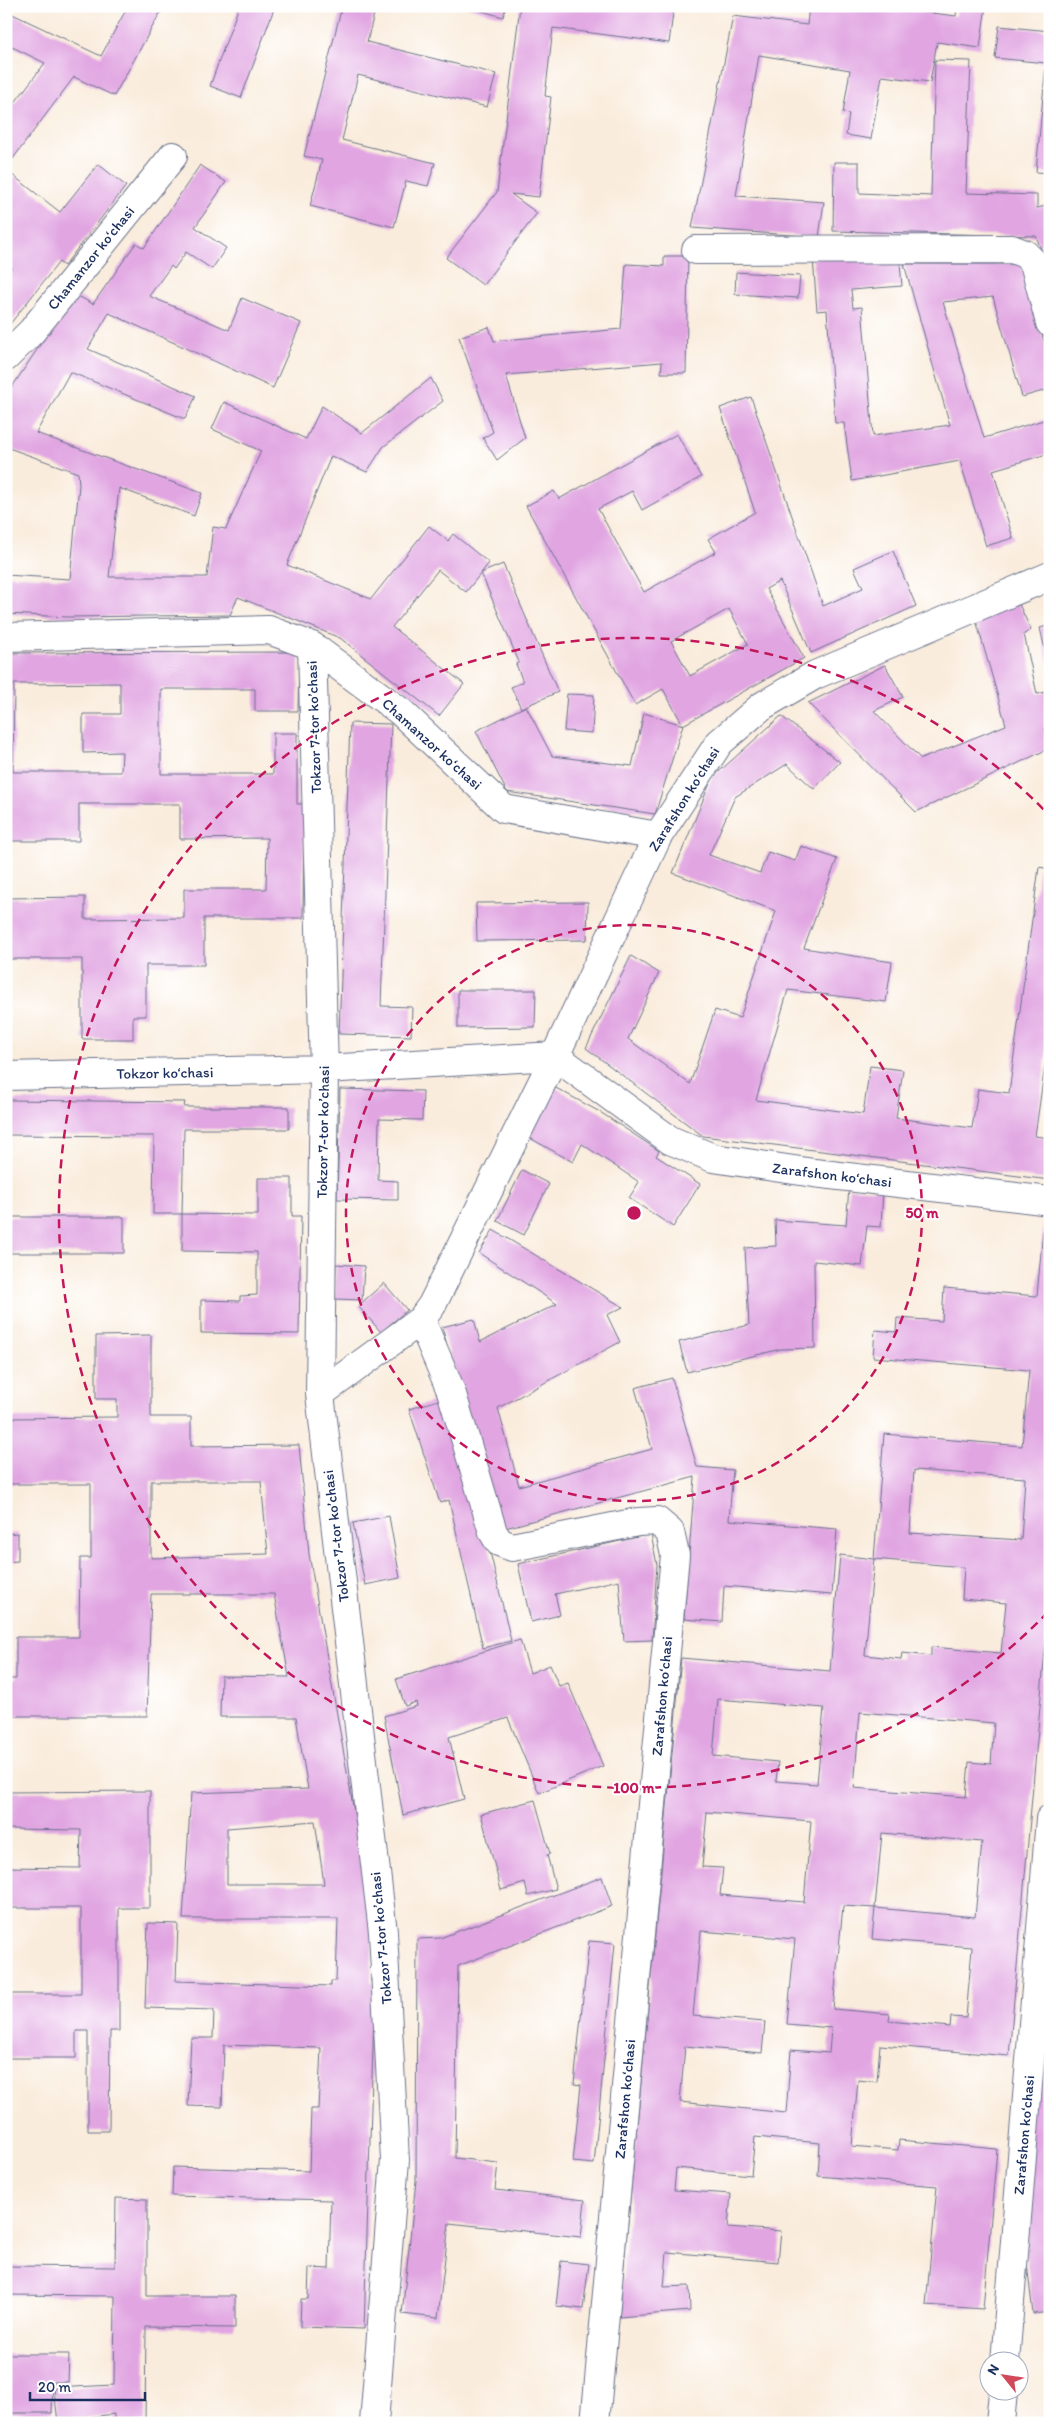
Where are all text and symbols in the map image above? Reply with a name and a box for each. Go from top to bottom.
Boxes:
street label: Chamanzor koʻchasi [44,203,138,313]
street label: Tokzor 7-tor koʼchasi [303,660,325,794]
street label: Chamanzor koʻchasi [378,694,486,794]
street label: Zarafshon koʻchasi [645,743,723,855]
street label: Tokzor koʻchasi [116,1063,214,1083]
street label: Tokzor 7-tor koʼchasi [313,1065,333,1199]
street label: Zarafshon koʻchasi [771,1159,893,1191]
centre of rings [625,1204,643,1222]
text: 50 m [905,1204,939,1222]
street label: Tokzor 7-tor koʼchasi [319,1469,353,1603]
street label: Zarafshon koʻchasi [648,1635,676,1757]
text: 100 m [613,1779,655,1797]
street label: Tokzor 7-tor koʼchasi [366,1871,396,2005]
street label: Zarafshon koʻchasi [611,2038,639,2160]
street label: Zarafshon koʻchasi [1010,2074,1038,2196]
north arrow [978,2352,1028,2402]
text: N [983,2361,1003,2378]
scale bar [30,2369,145,2401]
text: 20 m [38,2378,72,2396]

